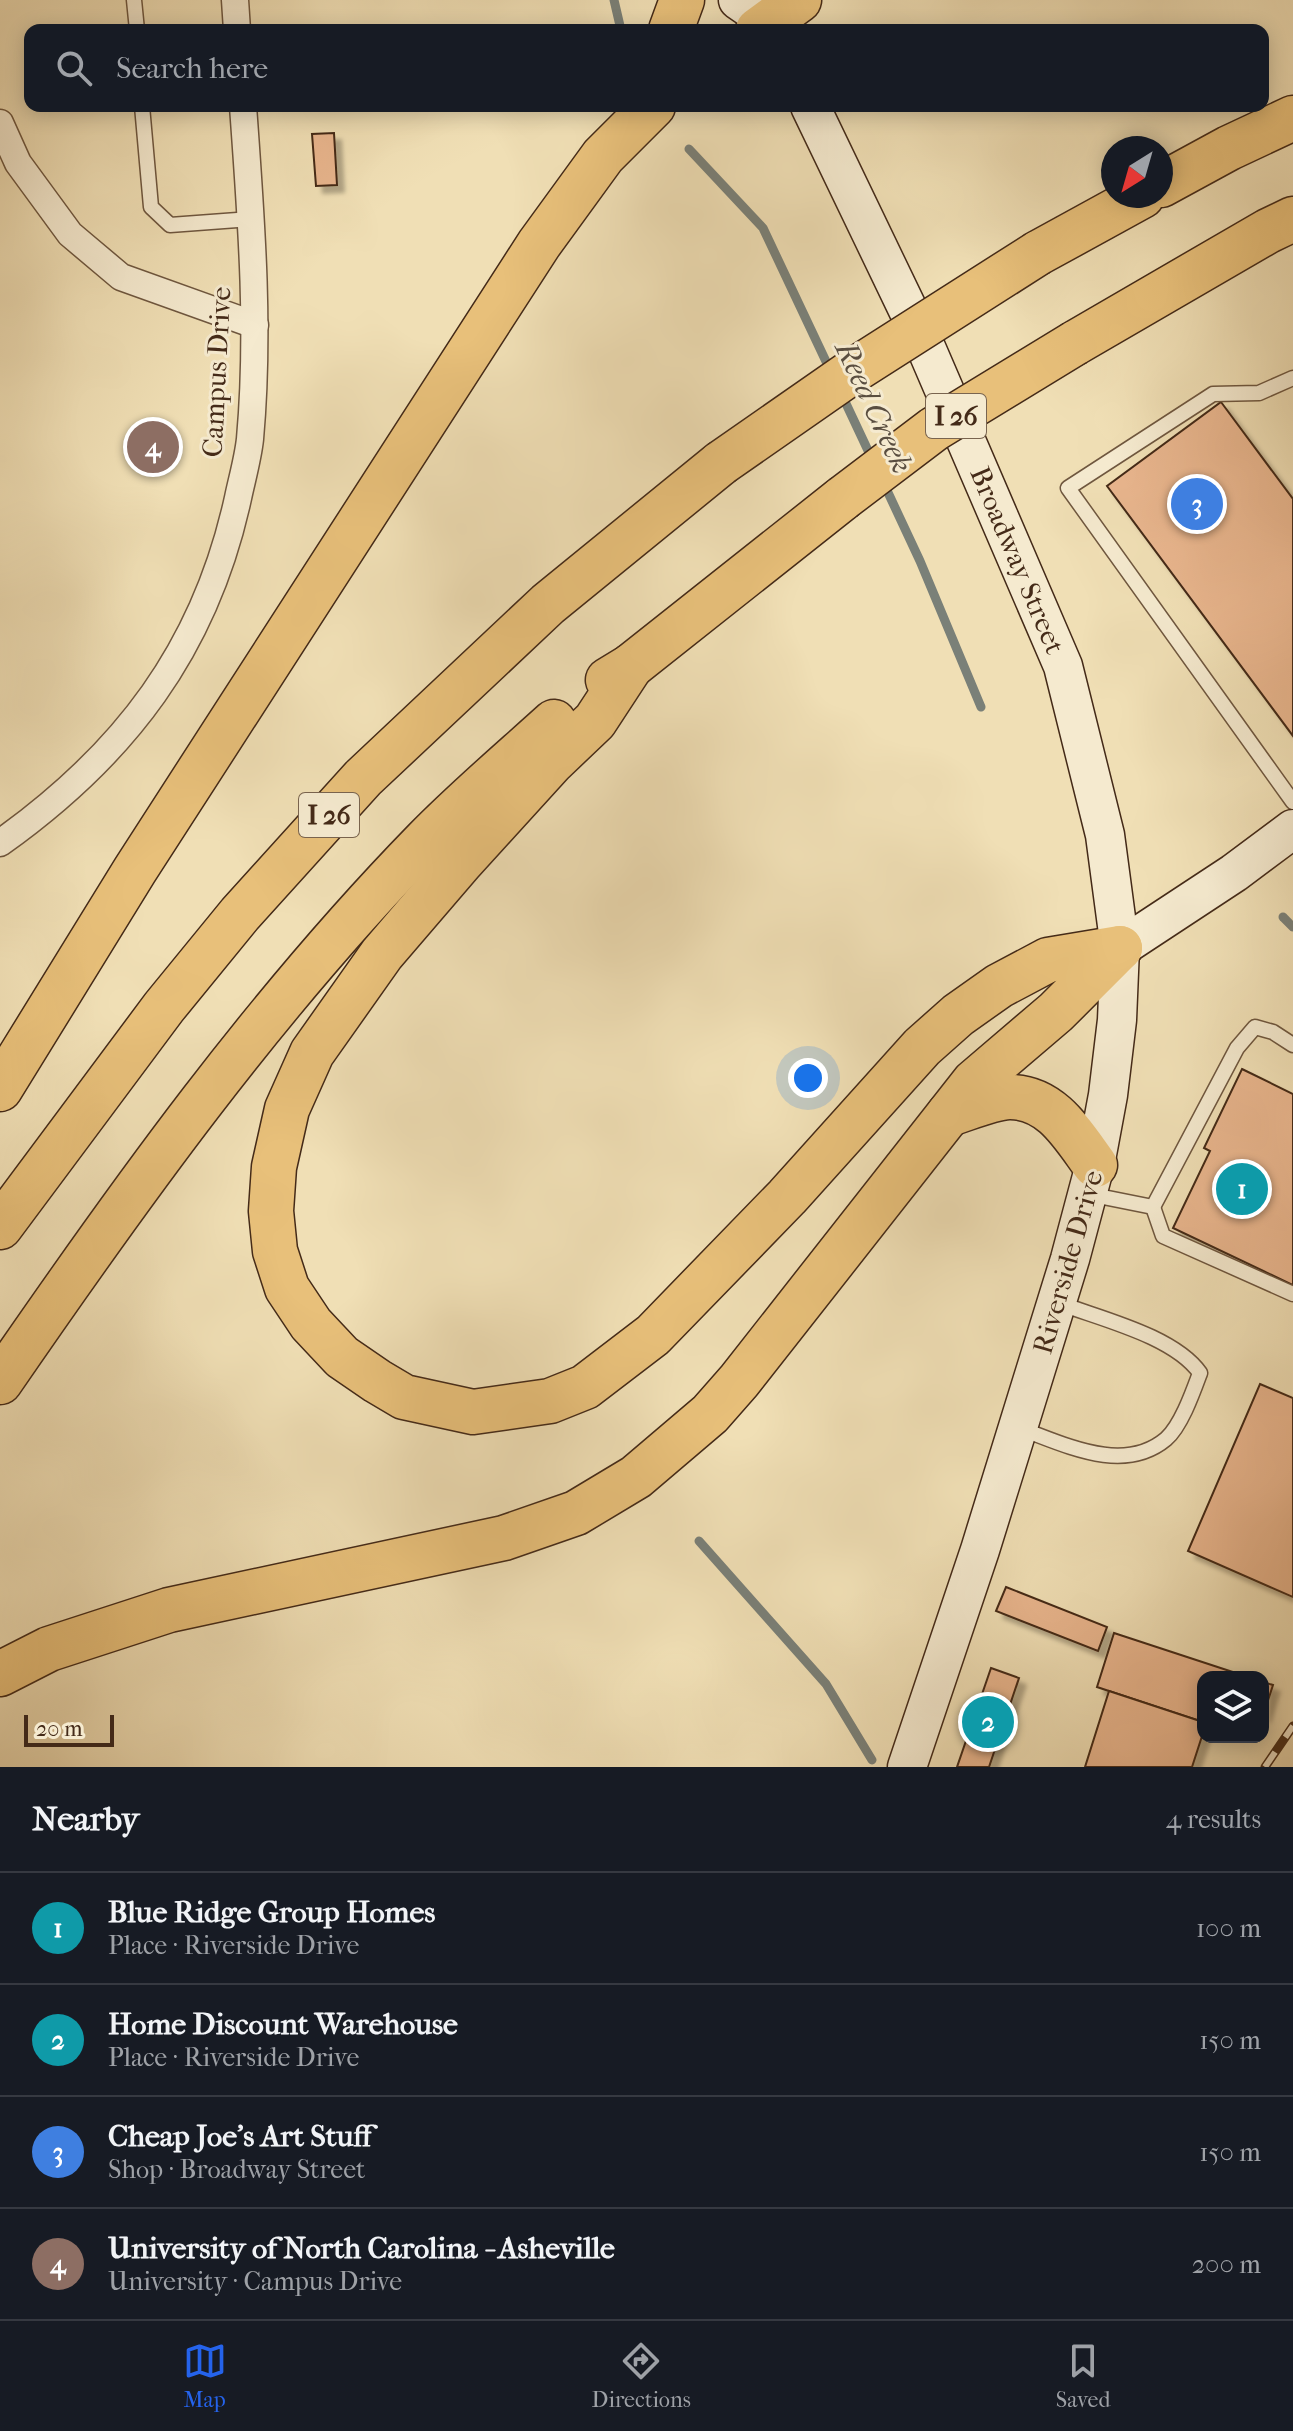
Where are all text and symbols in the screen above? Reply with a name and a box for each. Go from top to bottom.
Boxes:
search box [24,24,1269,112]
icon: search [52,46,96,90]
text: Search here [116,51,268,86]
north arrow [1101,136,1173,208]
street label: Campus Drive [196,286,237,458]
water label: Reed Creek [827,334,919,479]
road number: I 26 [926,394,986,438]
pin: 4 [127,417,179,477]
street label: Broadway Street [963,462,1072,659]
pin: 3 [1171,474,1223,534]
road number: I 26 [299,793,359,837]
your location [788,1058,828,1098]
pin: 1 [1216,1159,1268,1219]
street label: Riverside Drive [1026,1166,1109,1358]
map controls [1197,1671,1269,1743]
button: layers [1197,1671,1269,1743]
pin: 2 [962,1692,1014,1752]
scale bar [24,1711,114,1747]
text: 20 m [36,1716,82,1742]
text: Nearby [32,1799,139,1839]
text: 4 results [1166,1804,1261,1835]
text: Blue Ridge Group Homes [108,1895,435,1930]
text: 1 [53,1913,63,1944]
text: 100 m [1196,1913,1261,1944]
text: Place · Riverside Drive [108,1930,359,1961]
text: Home Discount Warehouse [108,2007,458,2042]
text: 2 [51,2025,65,2056]
text: 150 m [1199,2025,1261,2056]
text: Place · Riverside Drive [108,2042,359,2073]
text: Cheap Joe's Art Stuff [108,2119,371,2154]
text: 3 [53,2137,63,2168]
text: 150 m [1199,2137,1261,2168]
text: Shop · Broadway Street [108,2154,365,2185]
text: University of North Carolina - Asheville [108,2231,615,2266]
text: 4 [50,2249,66,2280]
text: 200 m [1192,2249,1261,2280]
text: University · Campus Drive [108,2266,402,2297]
tab: Map [183,2339,227,2413]
tab: Directions [592,2339,691,2413]
tab: Saved [1056,2339,1110,2413]

